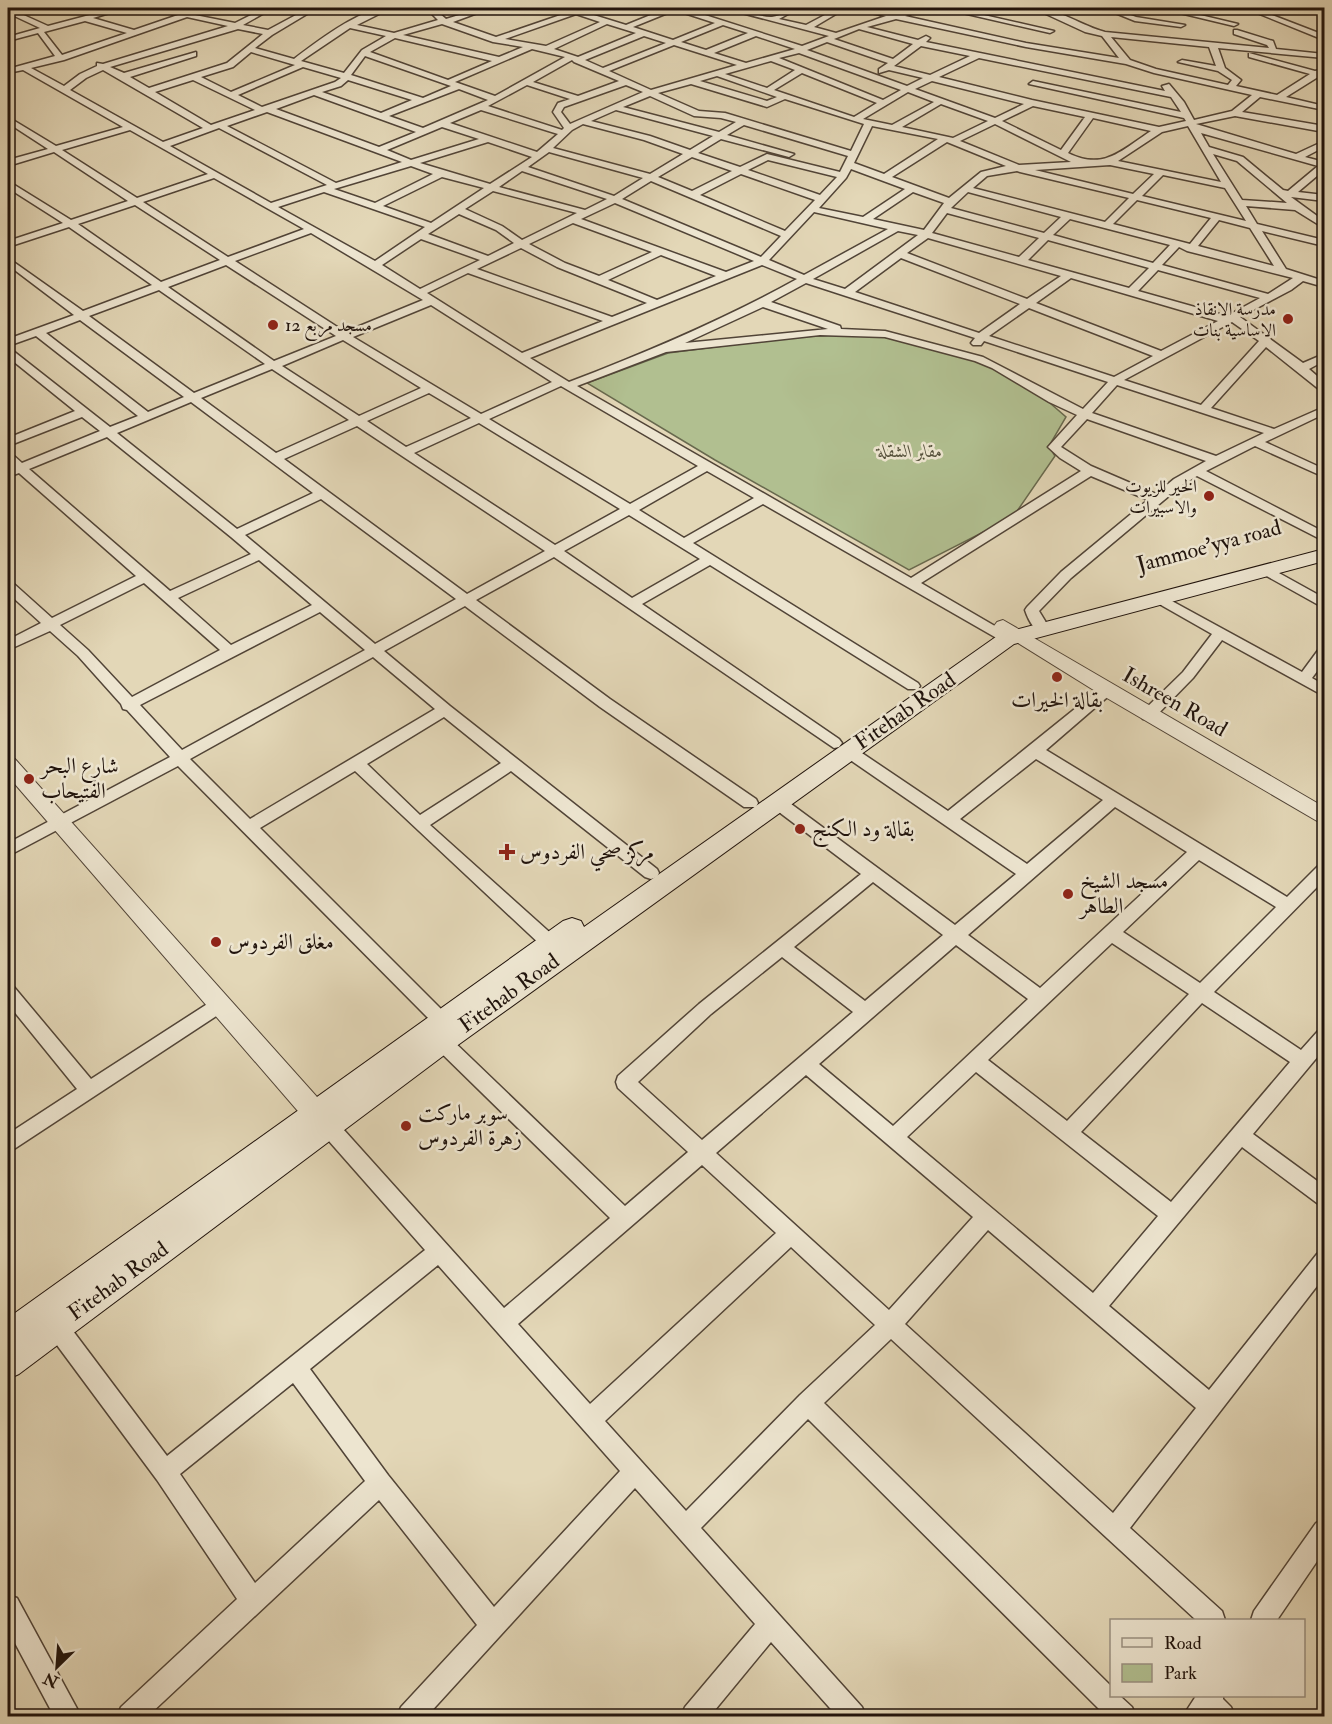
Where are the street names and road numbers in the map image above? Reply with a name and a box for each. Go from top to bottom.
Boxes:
street label: Jammoe'yya road [1133,513,1284,579]
street label: Ishreen Road [1118,661,1233,743]
street label: Fitehab Road [849,666,961,756]
street label: Fitehab Road [453,947,565,1039]
street label: Fitehab Road [62,1235,174,1327]

